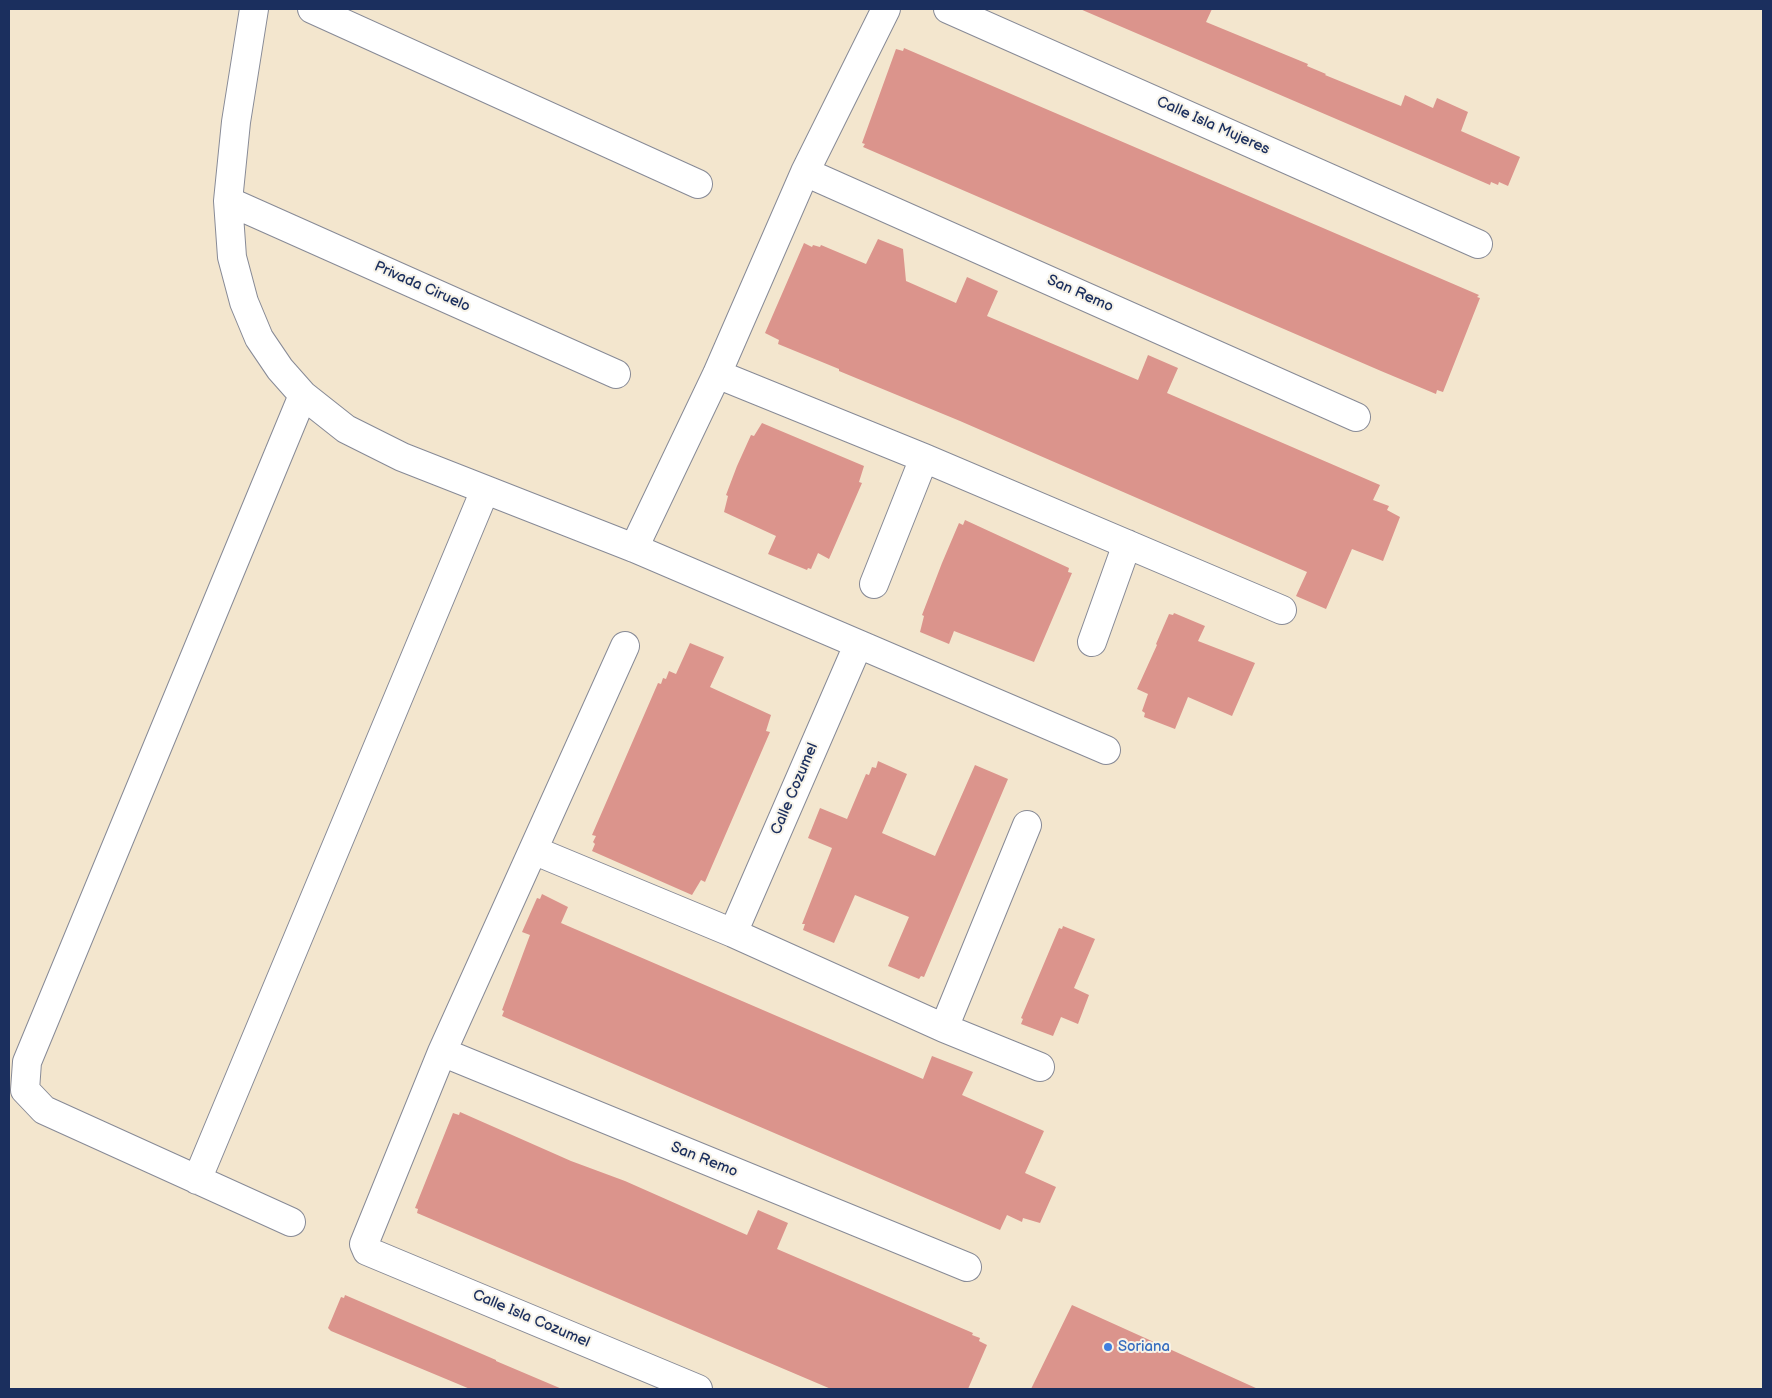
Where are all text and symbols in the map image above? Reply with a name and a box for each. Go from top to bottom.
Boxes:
street label: Calle Isla Mujeres [1154,93,1272,159]
street label: Privada Ciruelo [371,258,473,316]
street label: San Remo [1044,271,1116,317]
street label: Calle Cozumel [768,740,822,838]
street label: San Remo [668,1138,740,1182]
street label: Calle Isla Cozumel [470,1286,592,1352]
place label: Soriana [1118,1338,1170,1356]
marker: Soriana [1102,1341,1114,1353]

